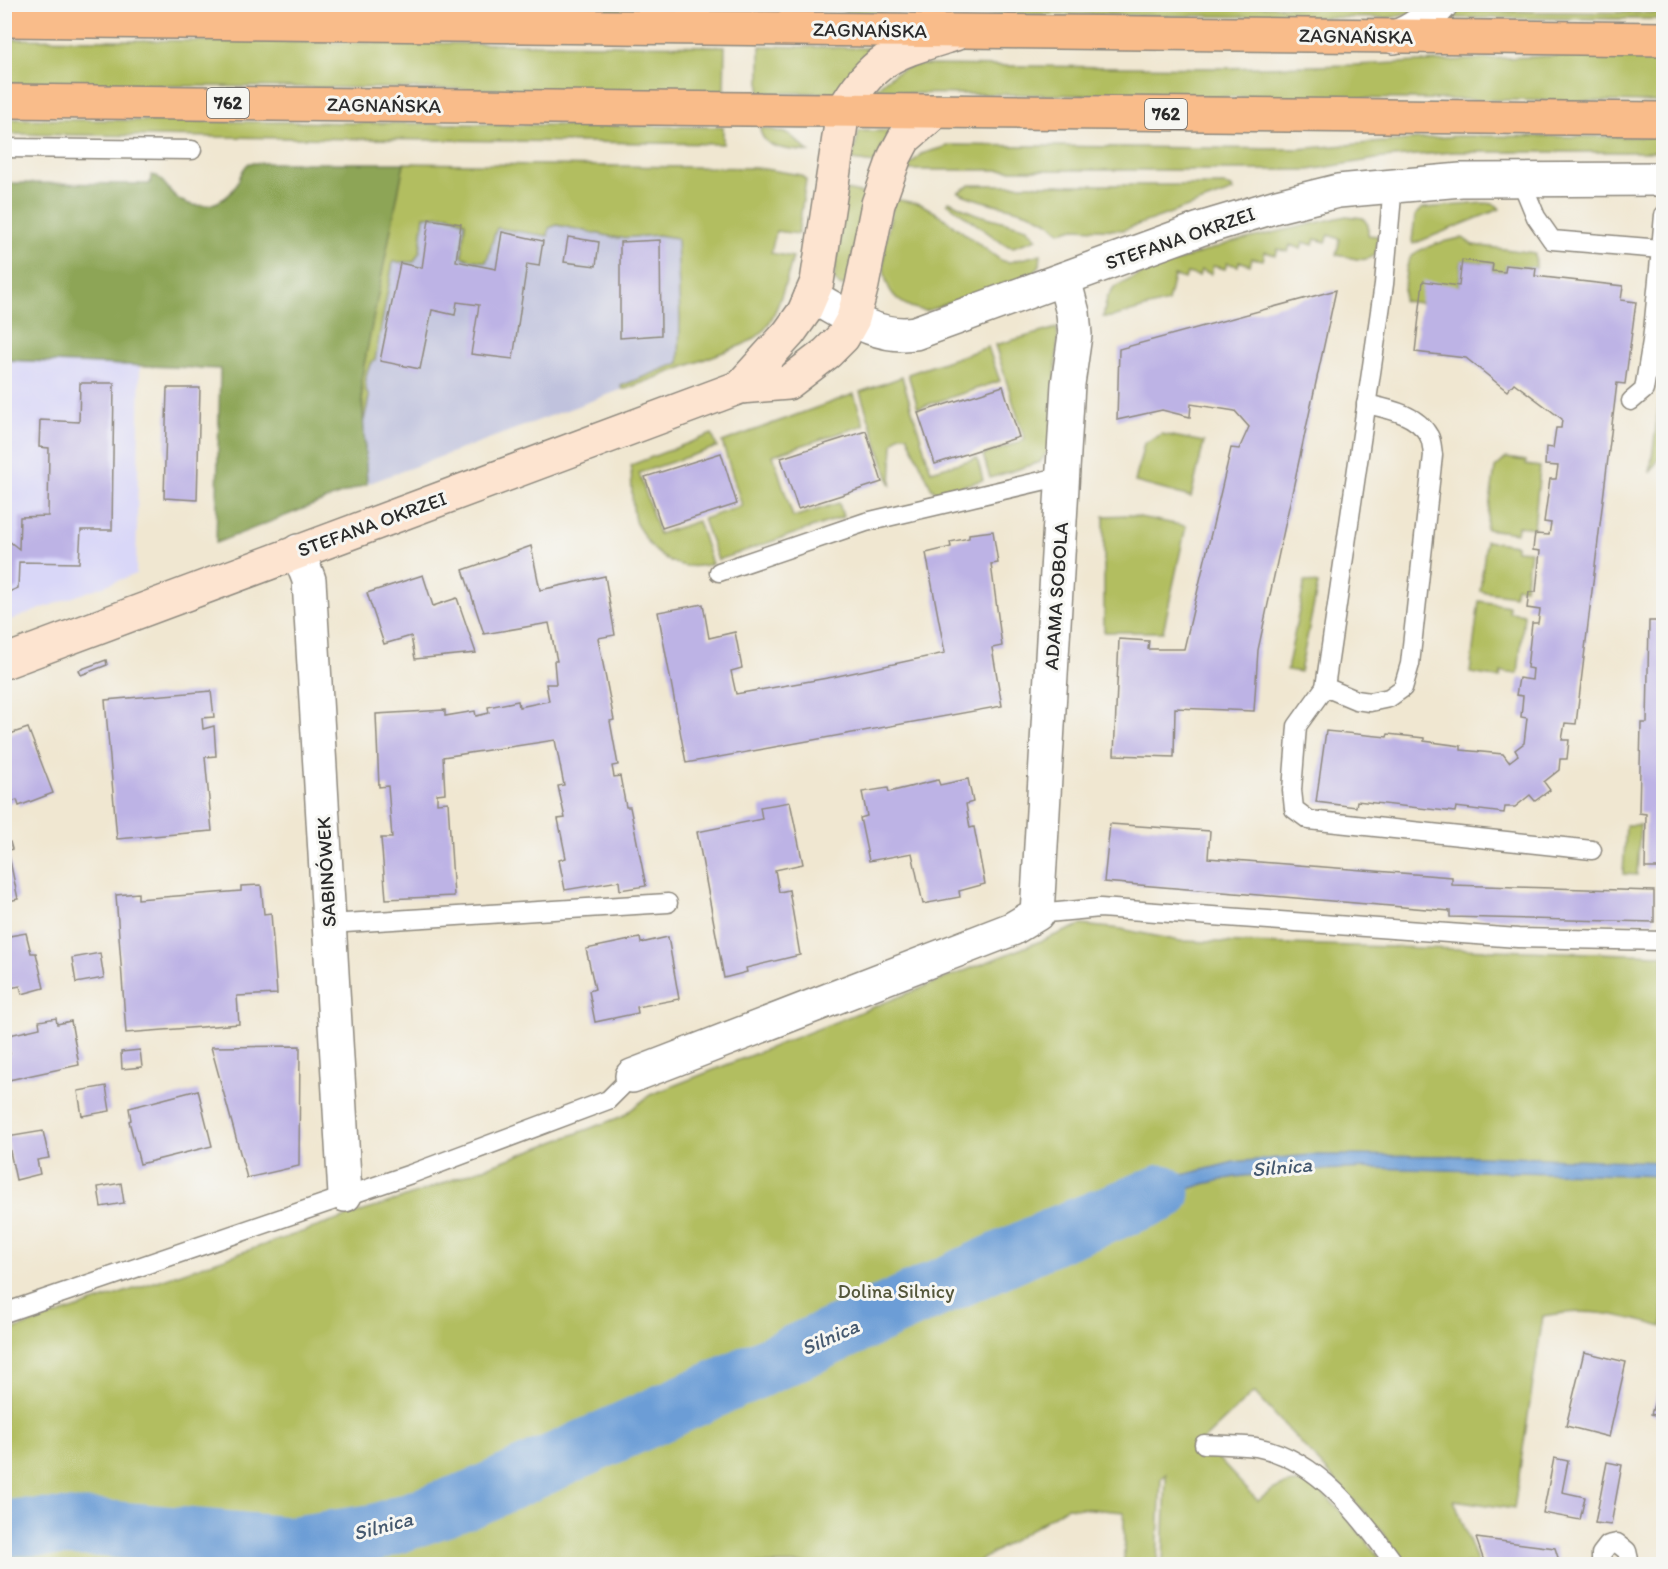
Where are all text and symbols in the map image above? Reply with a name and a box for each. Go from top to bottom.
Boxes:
street label: ZAGNAŃSKA [813,17,928,43]
street label: ZAGNAŃSKA [1299,23,1414,49]
road number: 762 [207,88,249,118]
street label: ZAGNAŃSKA [327,92,442,118]
road number: 762 [1145,99,1187,129]
street label: STEFANA OKRZEI [1102,201,1258,275]
street label: STEFANA OKRZEI [294,486,450,562]
street label: ADAMA SOBOLA [1039,521,1073,671]
street label: SABINÓWEK [311,816,341,928]
water label: Silnica [1251,1151,1313,1182]
park label: Dolina Silnicy [838,1279,955,1303]
water label: Silnica [797,1313,863,1360]
water label: Silnica [350,1506,415,1545]

